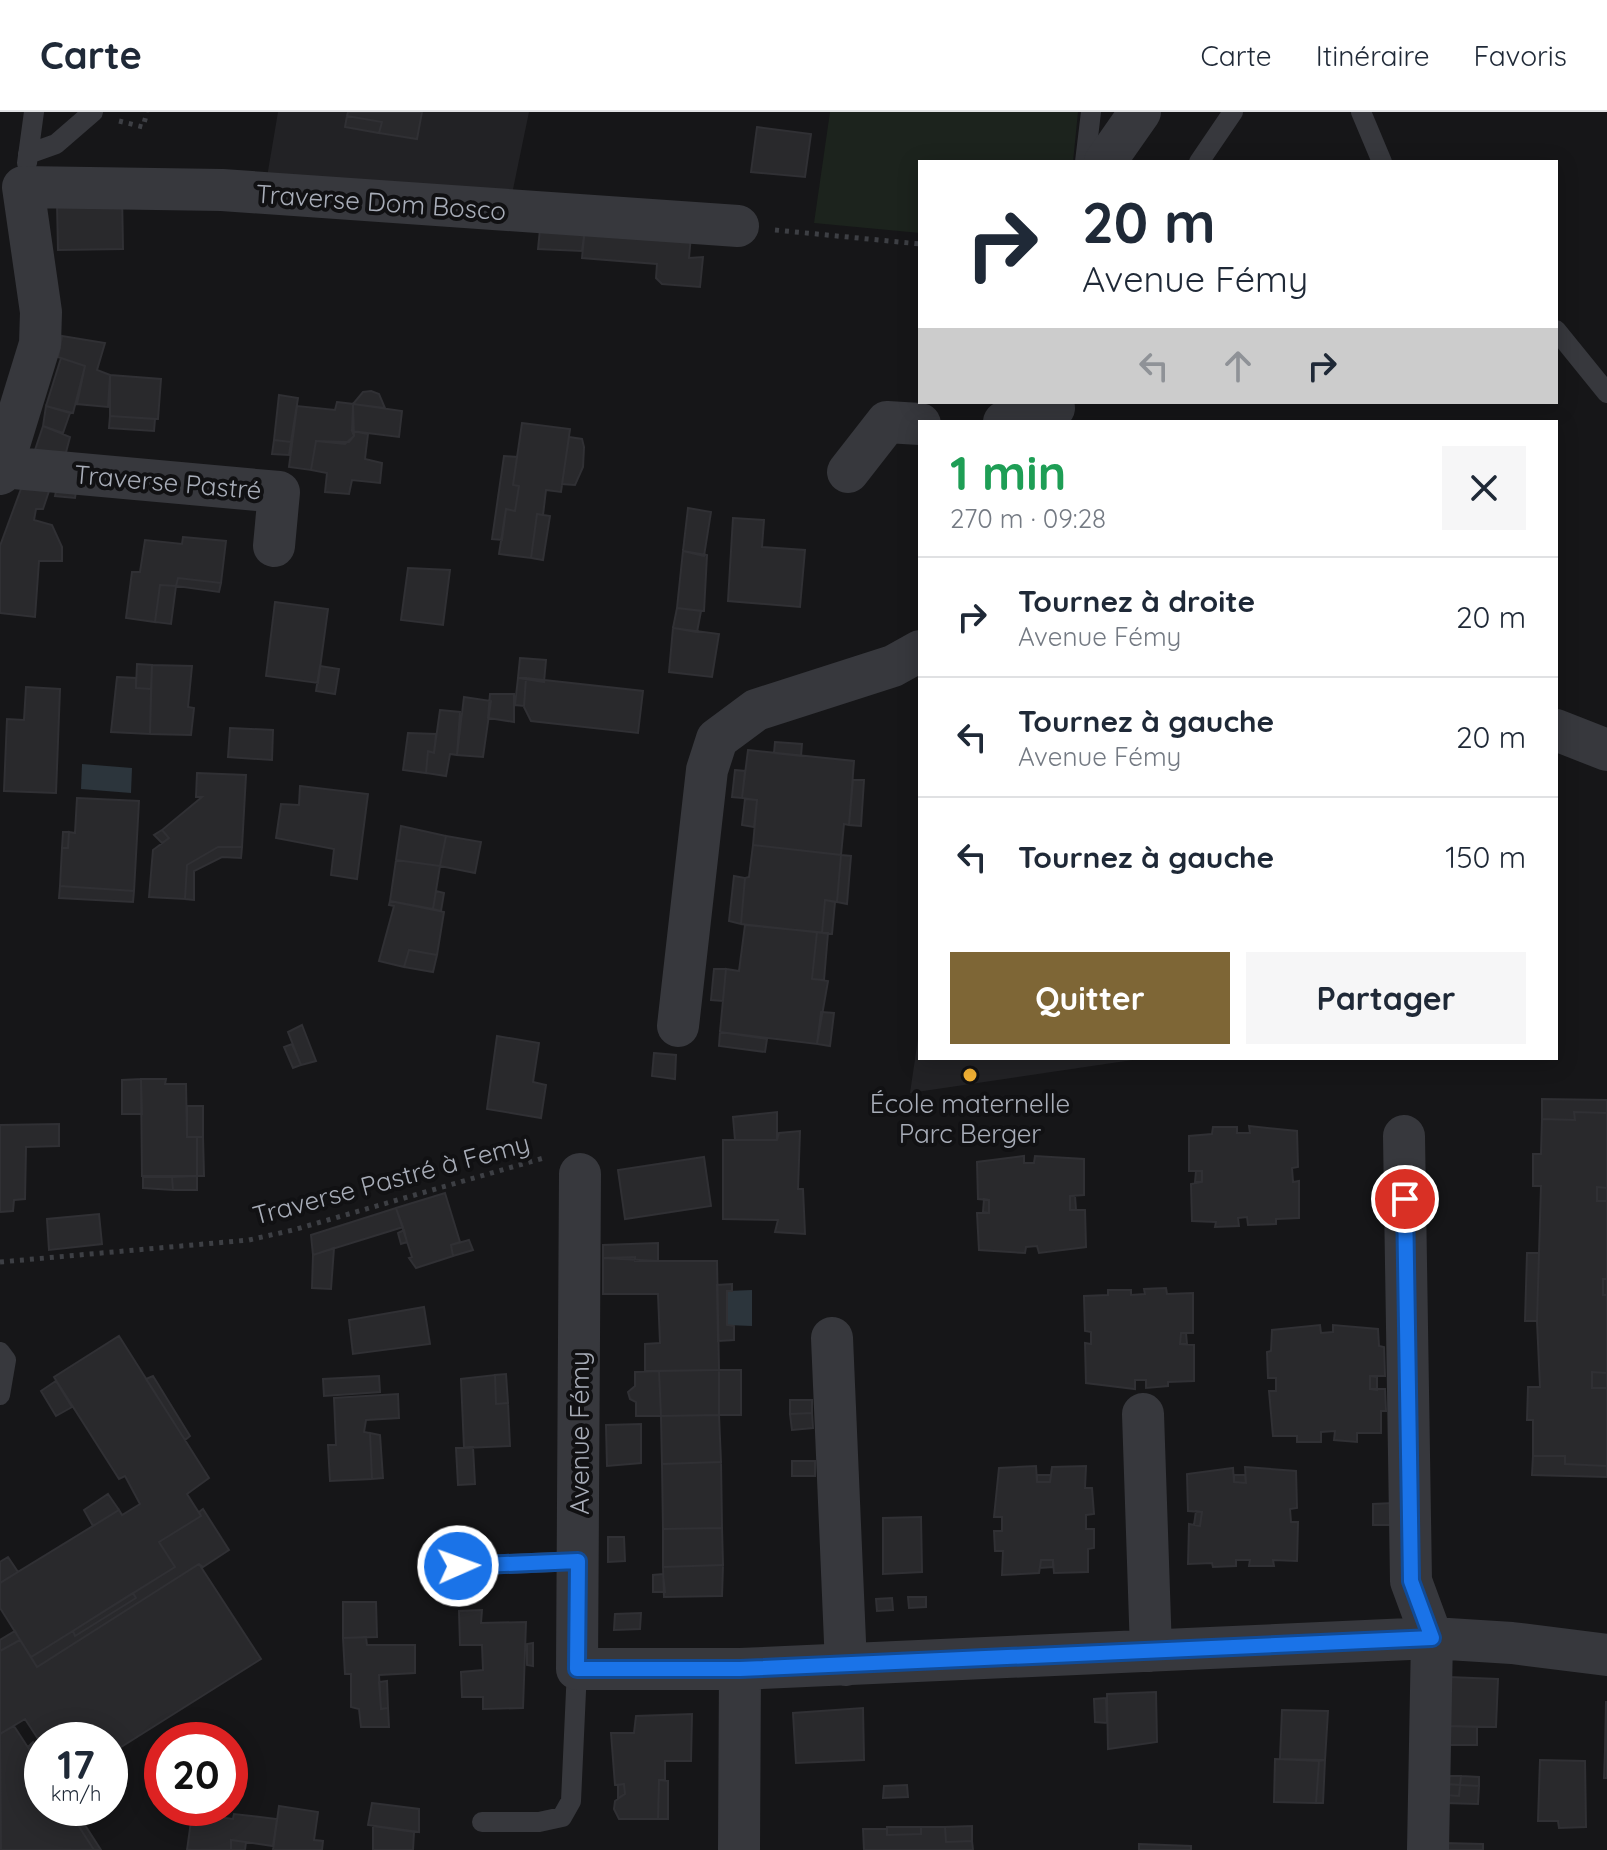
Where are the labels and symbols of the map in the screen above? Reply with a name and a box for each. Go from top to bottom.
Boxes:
street label: Traverse Dom Bosco [255,177,507,227]
street label: Traverse Pastré [73,457,263,507]
marker: École maternelle Parc Berger [961,1066,979,1084]
place label: École maternelle Parc Berger [870,1087,1070,1150]
street label: Traverse Pastré à Femy [249,1126,533,1232]
pin [1371,1165,1439,1233]
street label: Avenue Fémy [563,1351,596,1515]
position arrow [416,1524,500,1608]
speed limit sign: 20 [144,1722,248,1826]

